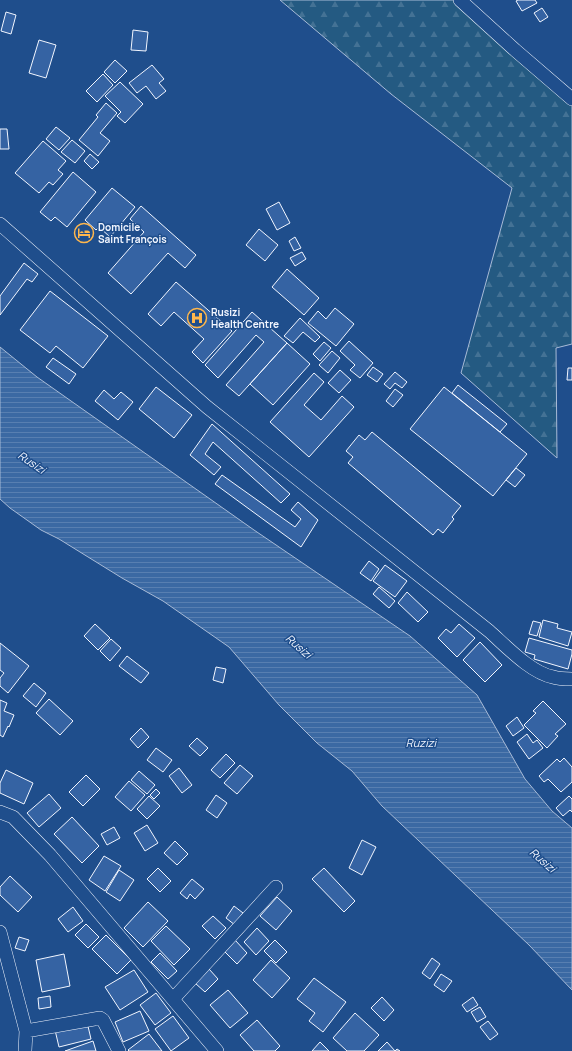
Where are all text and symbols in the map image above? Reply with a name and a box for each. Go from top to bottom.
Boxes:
place label: Domicile Saint François [98,220,167,246]
hotel icon: Domicile Saint François [73,222,95,244]
place label: Rusizi Health Centre [211,305,279,331]
hospital icon: Rusizi Health Centre [186,307,208,329]
water label: Rusizi [15,447,50,477]
water label: Rusizi [283,630,316,663]
water label: Ruzizi [406,735,438,750]
water label: Rusizi [527,844,560,877]

